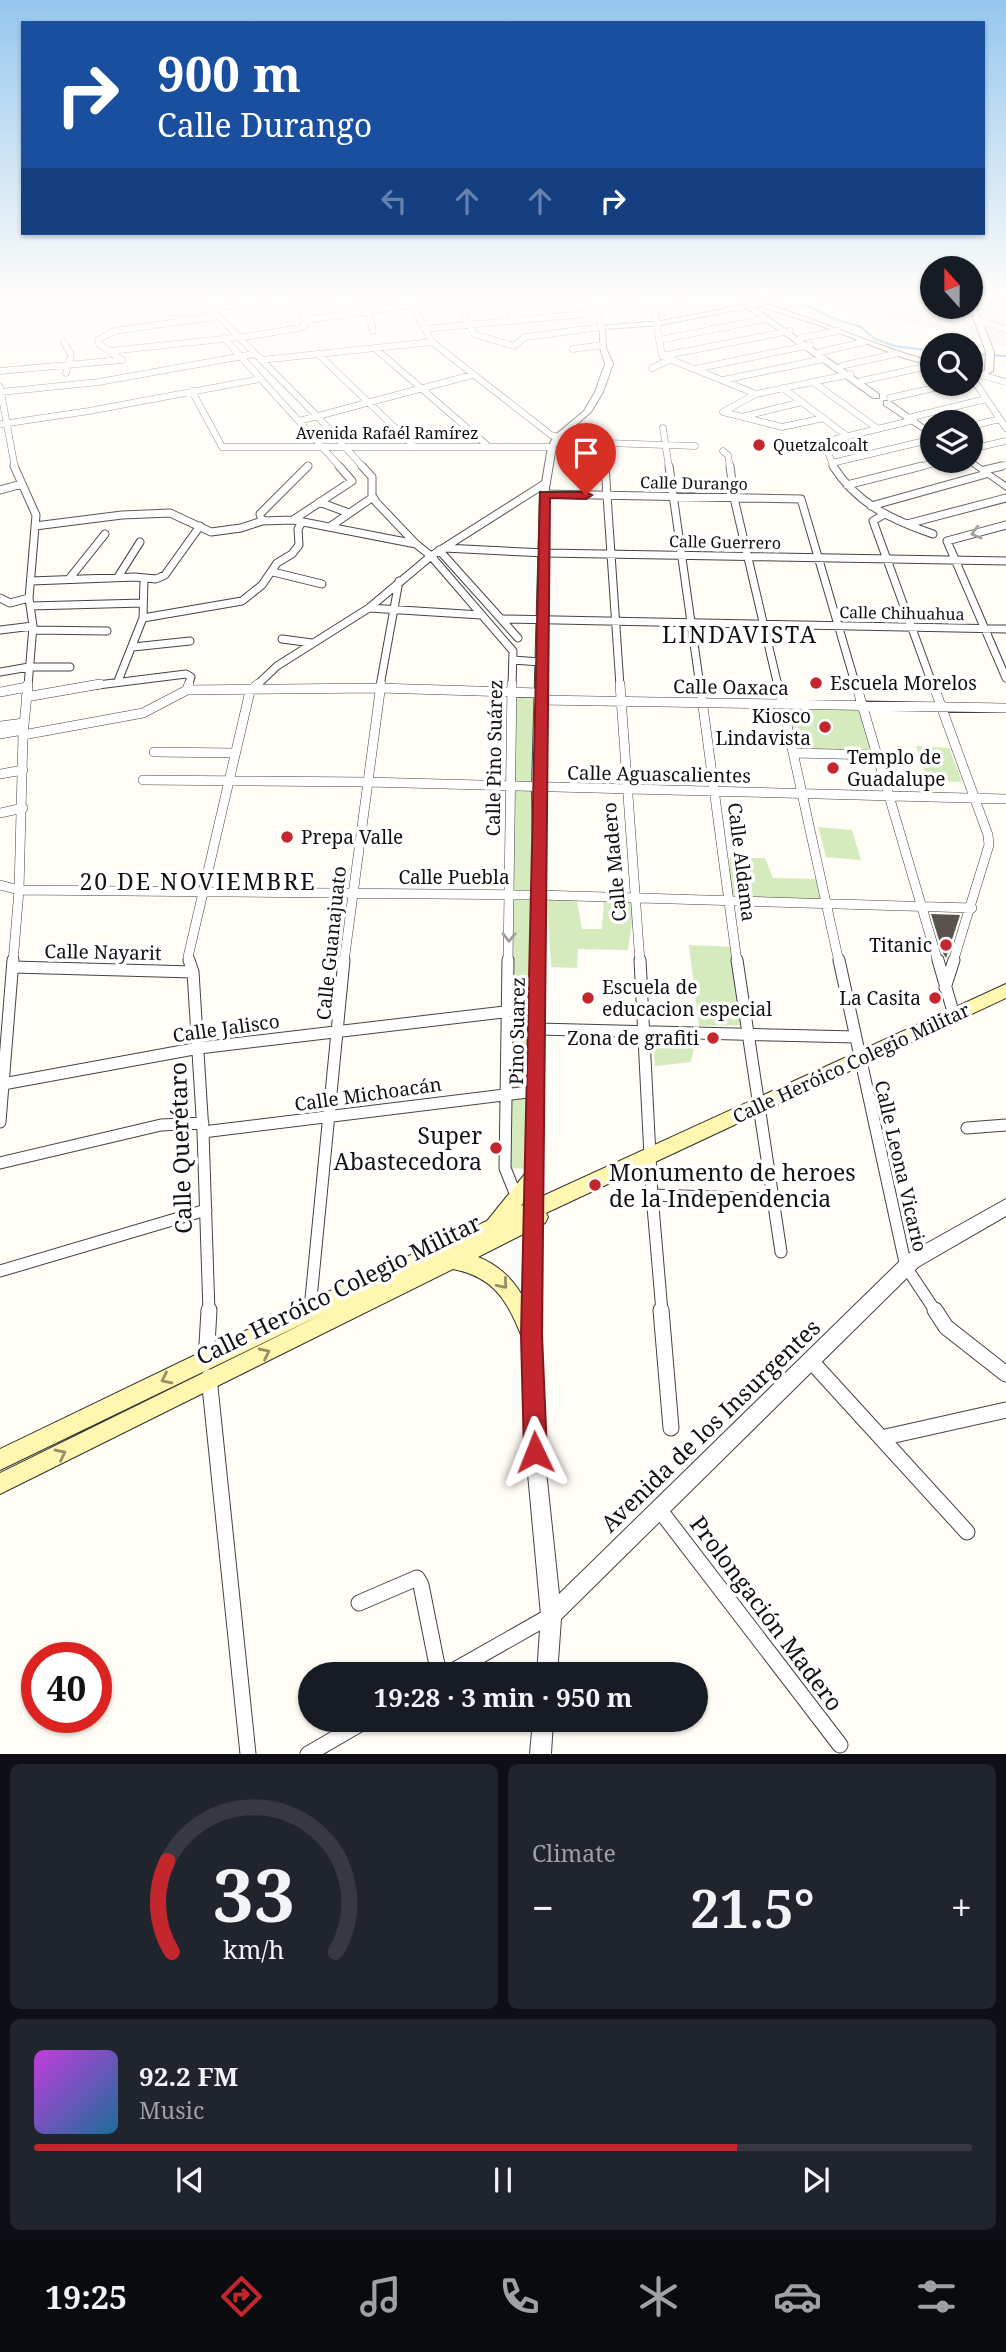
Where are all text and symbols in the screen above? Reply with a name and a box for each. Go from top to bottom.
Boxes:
text: 900 m [157,40,301,106]
icon: right [42,49,133,140]
text: Calle Durango [157,103,372,146]
icon: left [375,182,413,220]
icon: ahead [448,182,486,220]
icon: ahead [521,182,559,220]
icon: right [594,182,632,220]
north arrow [920,256,984,318]
map controls [920,256,983,473]
button: search [920,333,983,396]
button: layers [920,410,983,473]
street label: Avenida Rafaél Ramírez [296,422,478,444]
pin [556,423,616,495]
icon: arrive [567,434,605,472]
place label: Quetzalcoalt [773,434,868,456]
marker: Quetzalcoalt [751,437,767,453]
street label: Calle Durango [640,471,748,495]
one-way arrow [971,525,983,539]
street label: Calle Guerrero [669,530,781,554]
street label: Calle Chihuahua [839,601,965,625]
district label: LINDAVISTA [662,618,818,650]
place label: Escuela Morelos [830,670,977,696]
street label: Calle Oaxaca [673,673,789,701]
marker: Escuela Morelos [808,675,824,691]
street label: Calle Pino Suárez [480,679,508,837]
place label: Kiosco Lindavista [715,703,811,751]
marker: Kiosco Lindavista [817,719,833,735]
place label: Templo de Guadalupe [847,744,945,792]
street label: Calle Aguascalientes [567,759,751,789]
marker: Templo de Guadalupe [825,760,841,776]
street label: Calle Madero [596,801,632,923]
street label: Calle Aldama [722,801,762,923]
place label: Prepa Valle [301,824,403,850]
marker: Prepa Valle [279,829,295,845]
street label: Calle Puebla [398,864,510,890]
district label: 20 DE NOVIEMBRE [79,865,317,897]
street label: Calle Guanajuato [310,865,352,1021]
one-way arrow [501,932,517,942]
place label: Titanic [869,932,932,958]
marker: Titanic [938,937,954,953]
street label: Calle Nayarit [44,938,162,966]
place label: Escuela de educacion especial [602,974,772,1022]
street label: Pino Suarez [503,977,531,1085]
place label: La Casita [839,985,921,1011]
marker: Escuela de educacion especial [580,990,596,1006]
marker: La Casita [927,990,943,1006]
street label: Calle Heróico Colegio Militar [728,997,974,1129]
street label: Calle Jalisco [171,1008,281,1048]
place label: Zona de grafiti [567,1025,699,1051]
marker: Zona de grafiti [705,1030,721,1046]
street label: Calle Querétaro [161,1062,199,1234]
street label: Calle Michoacán [293,1071,443,1117]
street label: Calle Leona Vicario [869,1078,933,1254]
place label: Super Abastecedora [334,1119,482,1177]
marker: Super Abastecedora [488,1140,504,1156]
place label: Monumento de heroes de la Independencia [609,1156,856,1214]
marker: Monumento de heroes de la Independencia [587,1177,603,1193]
street label: Calle Heróico Colegio Militar [190,1206,486,1372]
one-way arrow [495,1276,507,1289]
street label: Avenida de los Insurgentes [593,1311,827,1539]
one-way arrow [258,1347,270,1361]
one-way arrow [161,1370,173,1384]
position arrow [498,1415,572,1489]
one-way arrow [54,1448,66,1462]
street label: Prolongación Madero [683,1509,851,1717]
speed limit sign: 40 [21,1642,112,1733]
text: 19:28 · 3 min · 950 m [373,1679,633,1715]
text: Climate [532,1837,616,1869]
text: 33 [213,1845,295,1944]
text: 21.5° [690,1872,815,1943]
text: − [532,1881,554,1933]
text: + [951,1881,972,1933]
text: km/h [223,1932,285,1966]
text: 92.2 FM [139,2058,238,2094]
text: Music [139,2094,204,2126]
icon: previous [171,2161,209,2199]
icon: pause [484,2161,522,2199]
icon: next [797,2161,835,2199]
icon: directions [217,2272,266,2321]
icon: music [356,2272,405,2321]
icon: phone [495,2272,544,2321]
icon: climate [634,2272,683,2321]
icon: car [773,2272,822,2321]
icon: filters [912,2272,961,2321]
text: 19:25 [45,2275,127,2318]

